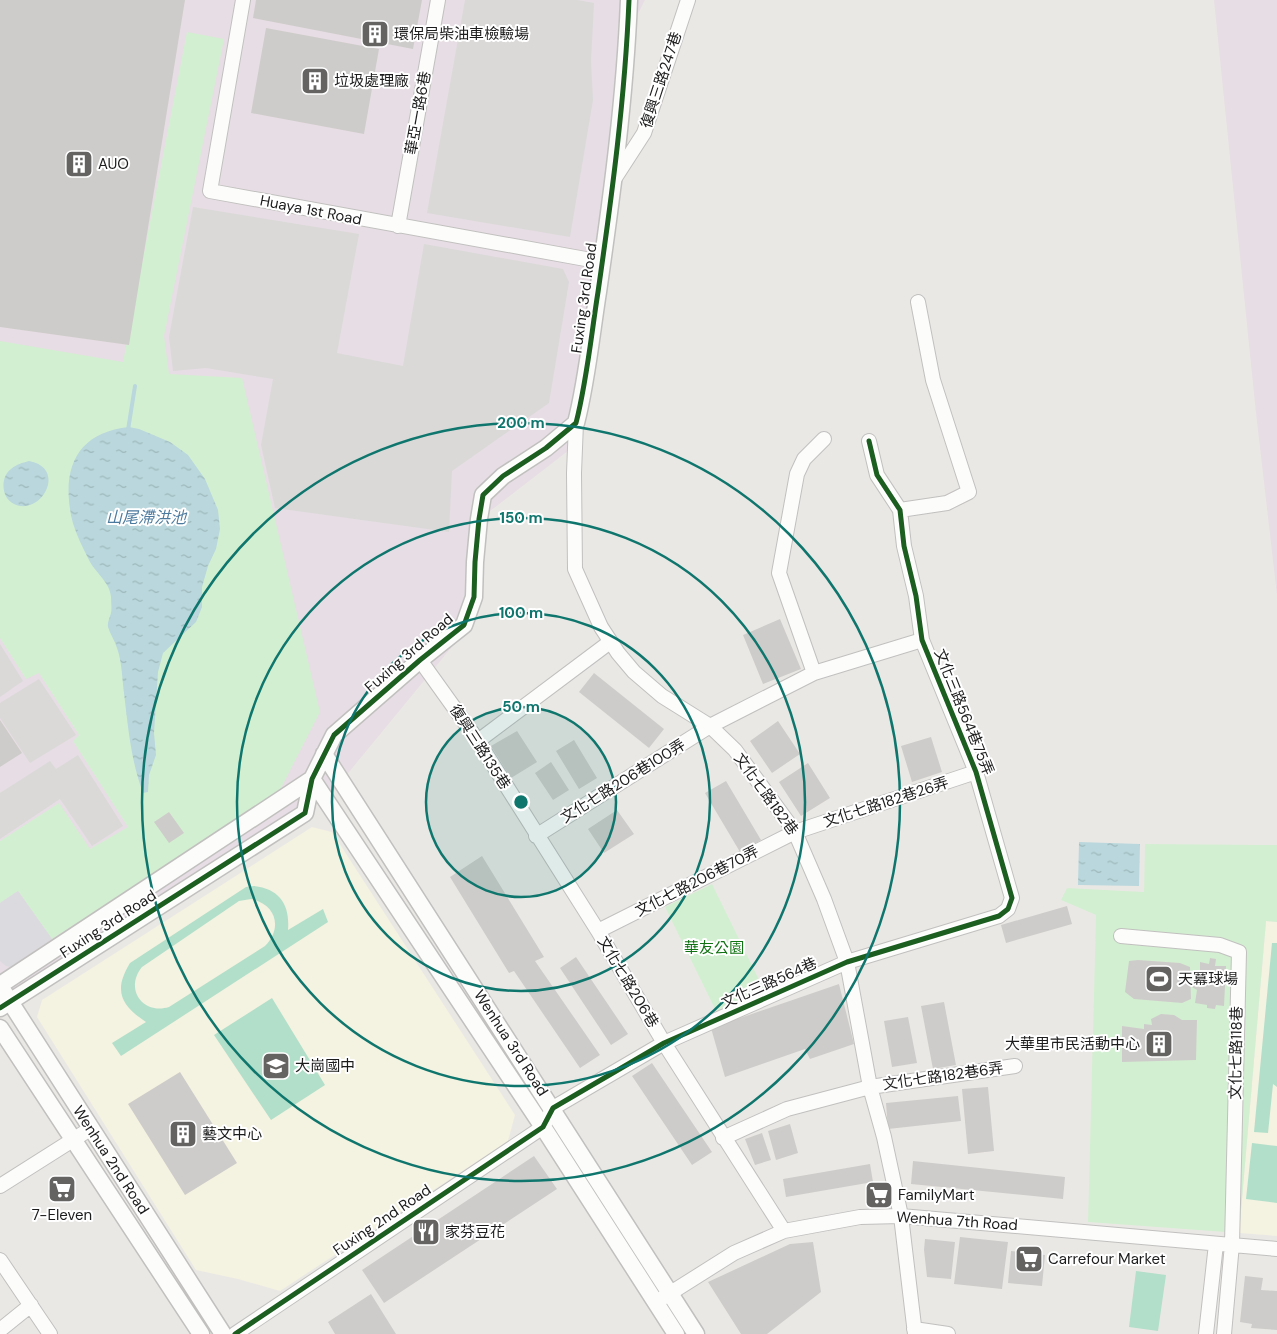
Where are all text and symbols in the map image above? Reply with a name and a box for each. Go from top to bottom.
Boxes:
building icon: 環保局柴油車檢驗場 [360,19,390,49]
place label: 環保局柴油車檢驗場 [394,24,529,44]
street label: 復興三路247巷 [636,29,686,131]
building icon: 垃圾處理廠 [300,66,330,96]
street label: 華亞一路6巷 [401,70,435,156]
place label: 垃圾處理廠 [334,71,409,91]
building icon: AUO [64,149,94,179]
place label: AUO [98,154,129,174]
street label: Huaya 1st Road [258,190,364,230]
street label: Fuxing 3rd Road [566,242,602,354]
text: 200 m [497,413,545,433]
water label: 山尾滯洪池 [106,507,188,528]
text: 150 m [500,508,543,528]
text: 100 m [499,603,543,623]
street label: Fuxing 3rd Road [361,609,457,697]
street label: 文化三路564巷75弄 [930,646,998,778]
text: 50 m [502,697,540,717]
street label: 復興三路135巷 [445,701,515,793]
street label: 文化七路206巷100弄 [557,735,689,827]
street label: 文化七路182巷 [729,749,803,839]
street label: 文化七路182巷26弄 [821,772,951,832]
centre of rings [512,793,530,811]
street label: 文化七路206巷70弄 [632,841,762,921]
street label: Fuxing 3rd Road [56,885,160,963]
street label: 文化七路206巷 [593,933,663,1031]
park label: 華友公園 [684,938,744,958]
street label: 文化三路564巷 [718,953,820,1013]
sports icon: 天冪球場 [1144,964,1174,994]
place label: 天冪球場 [1178,969,1238,989]
street label: Wenhua 3rd Road [469,986,553,1100]
street label: 文化七路118巷 [1225,1006,1247,1100]
building icon: 大華里市民活動中心 [1144,1029,1174,1059]
place label: 大華里市民活動中心 [1005,1034,1140,1054]
school or university icon: 大崗國中 [261,1051,291,1081]
place label: 大崗國中 [295,1056,355,1076]
street label: 文化七路182巷6弄 [881,1058,1005,1094]
street label: Wenhua 2nd Road [68,1102,154,1218]
building icon: 藝文中心 [168,1119,198,1149]
place label: 藝文中心 [202,1124,262,1144]
supermarket icon: 7-Eleven [47,1174,77,1204]
street label: Fuxing 2nd Road [329,1180,435,1260]
supermarket icon: FamilyMart [864,1180,894,1210]
place label: FamilyMart [898,1185,975,1205]
place label: 7-Eleven [32,1205,92,1225]
street label: Wenhua 7th Road [896,1207,1018,1235]
restaurant icon: 家芬豆花 [411,1217,441,1247]
place label: 家芬豆花 [445,1222,505,1242]
supermarket icon: Carrefour Market [1014,1244,1044,1274]
place label: Carrefour Market [1048,1249,1166,1269]

